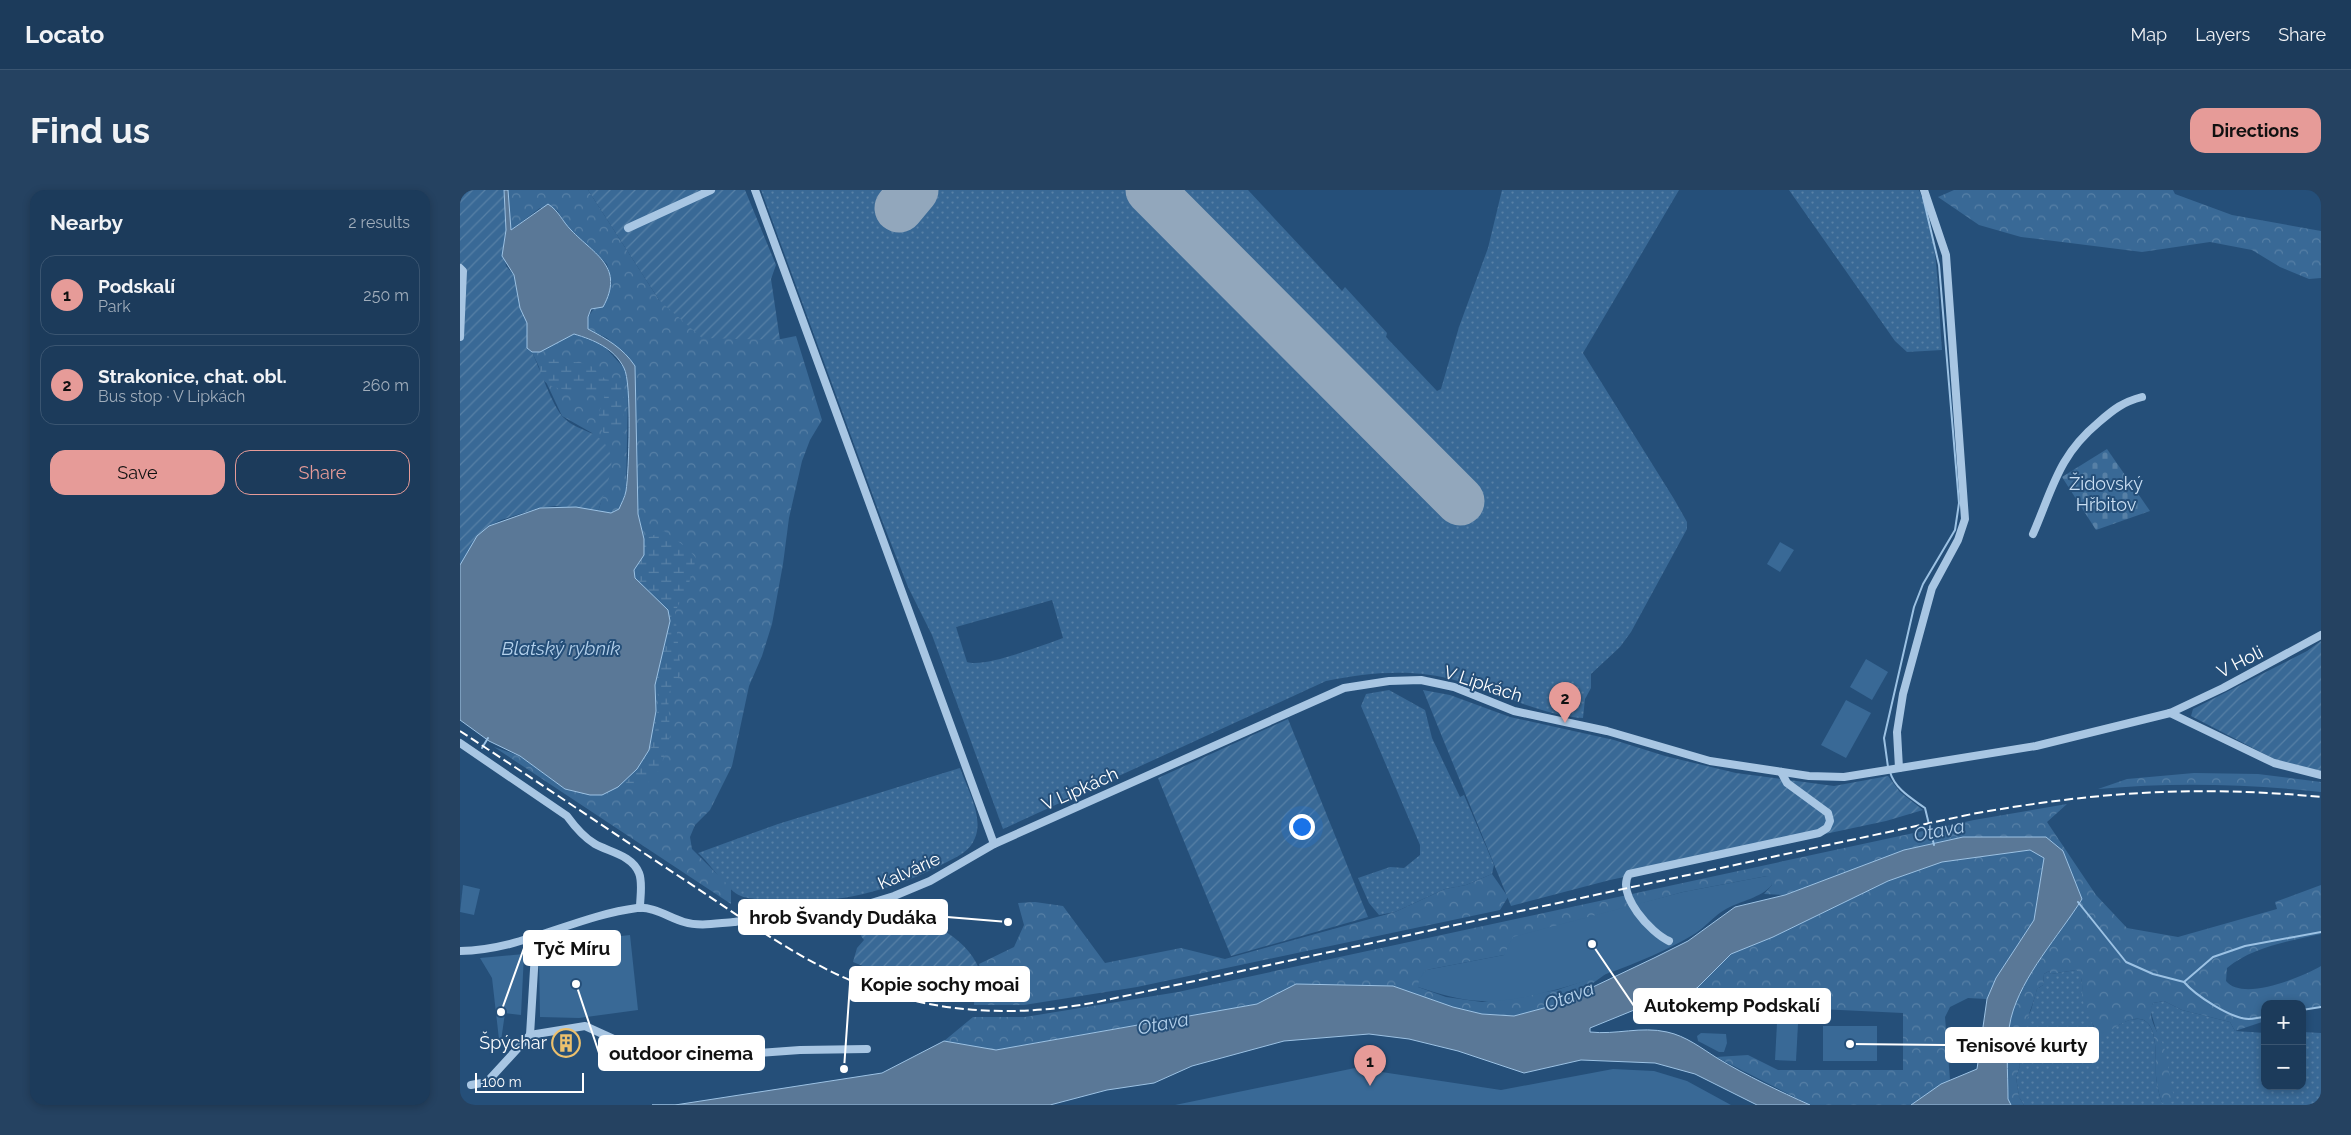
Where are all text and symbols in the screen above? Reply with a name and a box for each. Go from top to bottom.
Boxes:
text: Locato [25,20,104,49]
text: Map [2131,24,2167,45]
text: Layers [2195,24,2250,45]
text: Share [2278,24,2326,45]
button: Directions [2190,108,2321,153]
text: Find us [30,110,150,151]
text: Nearby [50,210,123,235]
text: 2 results [348,213,410,232]
text: Podskalí [98,275,175,297]
text: 1 [63,286,71,305]
text: 250 m [363,286,409,305]
text: Park [98,297,131,316]
text: Strakonice, chat. obl. [98,365,287,387]
text: 2 [62,376,72,395]
text: 260 m [362,376,409,395]
text: Bus stop · V Lipkách [98,387,245,406]
button: Save [50,450,225,495]
button: Share [235,450,410,495]
park label: Židovský Hřbitov [2069,472,2143,515]
water label: Blatský rybník [502,637,620,659]
street label: V Holi [2213,641,2266,682]
street label: V Lipkách [1441,661,1525,706]
pin: 2 [1549,682,1581,723]
street label: V Lipkách [1038,762,1121,815]
your location [1289,814,1315,840]
water label: Otava [1912,814,1966,846]
street label: Kalvárie [874,847,944,894]
callout: hrob Švandy Dudáka [739,900,947,934]
text: hrob Švandy Dudáka [749,906,937,928]
callout: Tyč Míru [524,931,620,965]
text: Tyč Míru [534,937,610,959]
callout: Kopie sochy moai [850,967,1029,1001]
text: Kopie sochy moai [861,973,1019,995]
water label: Otava [1541,977,1597,1015]
callout: Autokemp Podskalí [1634,989,1830,1023]
text: Autokemp Podskalí [1644,994,1821,1016]
map controls [2261,1000,2306,1090]
button: + [2261,1000,2306,1045]
water label: Otava [1136,1007,1190,1039]
building icon: Špýchar [551,1028,581,1058]
callout: Tenisové kurty [1946,1028,2098,1062]
place label: Špýchar [479,1031,548,1053]
text: Tenisové kurty [1956,1034,2088,1056]
callout: outdoor cinema [599,1036,764,1070]
text: outdoor cinema [609,1042,753,1064]
pin: 1 [1354,1045,1386,1086]
button: − [2261,1045,2306,1090]
scale bar [475,1070,584,1093]
text: 100 m [482,1074,522,1090]

